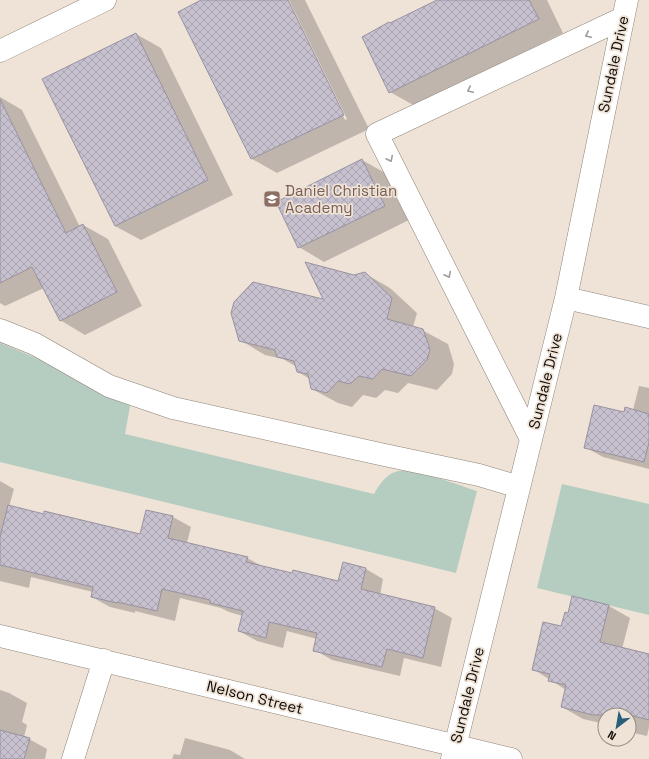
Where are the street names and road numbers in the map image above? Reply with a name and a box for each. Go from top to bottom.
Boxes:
street label: Sundale Drive [593,14,633,114]
street label: Sundale Drive [524,331,566,431]
street label: Sundale Drive [446,645,488,745]
street label: Nelson Street [205,676,305,718]

